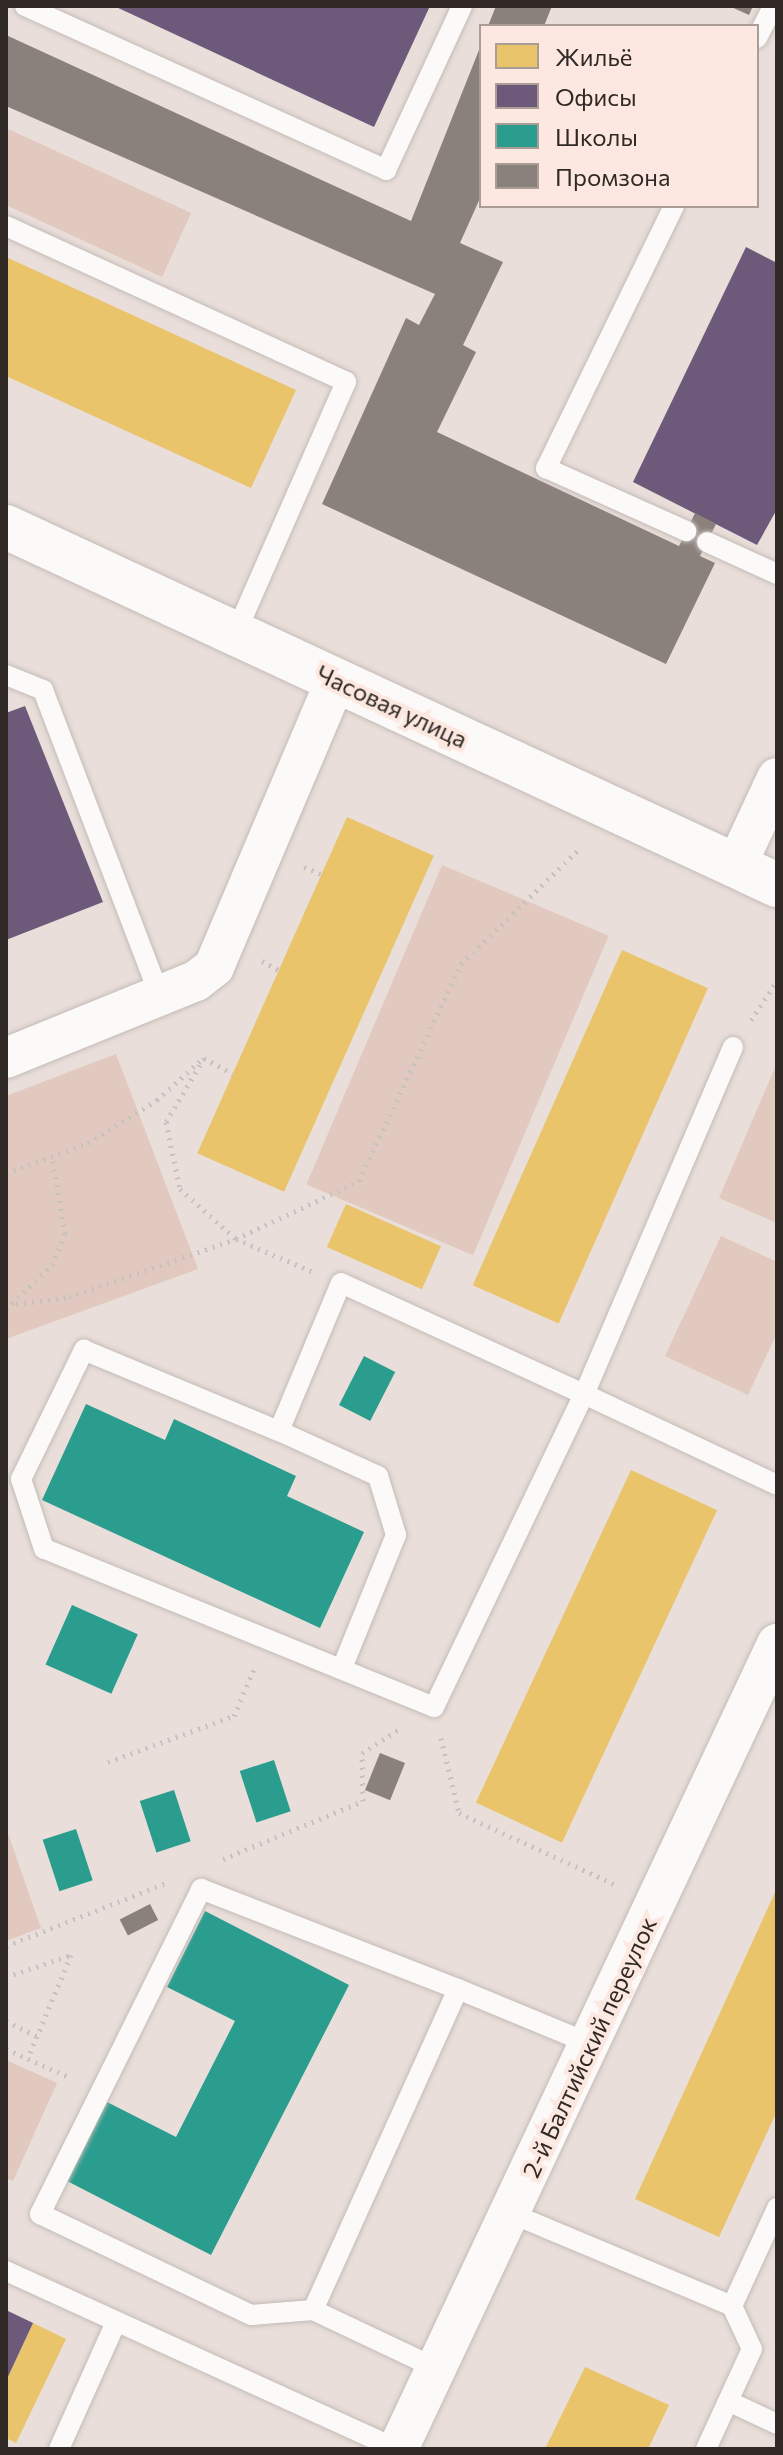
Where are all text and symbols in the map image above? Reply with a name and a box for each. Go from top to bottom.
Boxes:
legend [479,24,759,208]
text: Жильё [555,42,632,71]
text: Офисы [555,82,637,111]
text: Школы [555,122,638,151]
text: Промзона [555,162,670,191]
street label: Часовая улица [312,659,472,753]
street label: 2-й Балтийский переулок [516,1912,662,2182]

